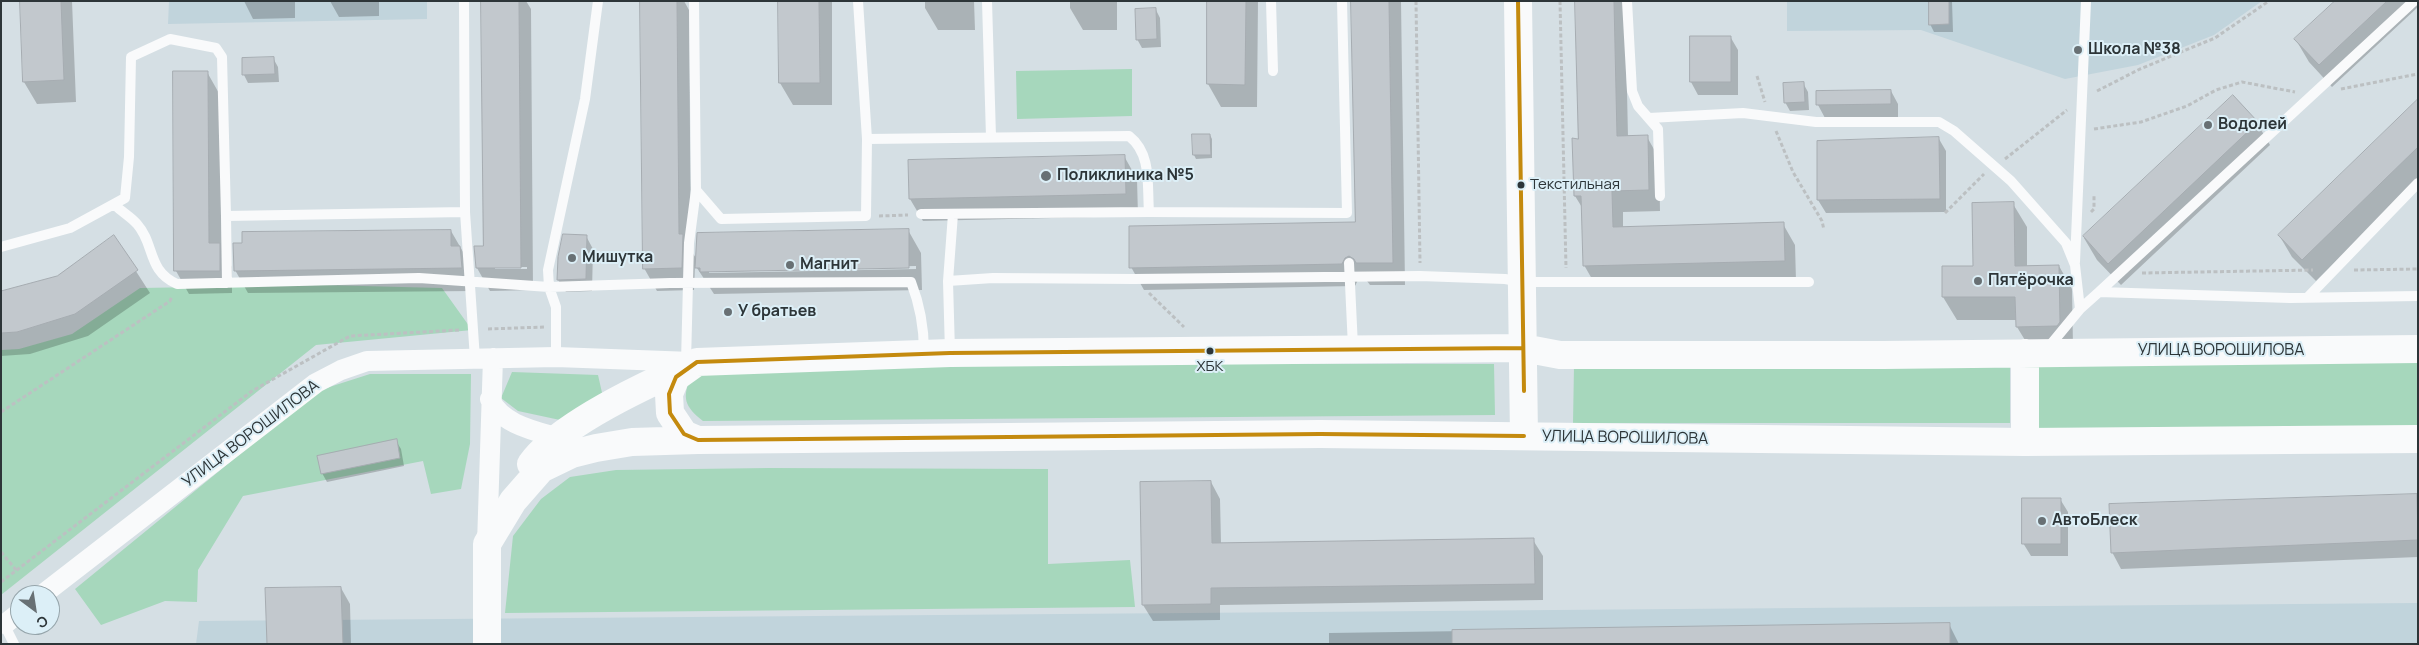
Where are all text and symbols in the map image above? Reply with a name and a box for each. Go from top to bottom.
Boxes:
place label: Школа №38 [2088,40,2181,60]
marker: Школа №38 [2072,44,2084,56]
place label: Водолей [2218,115,2287,135]
marker: Водолей [2202,119,2214,131]
place label: Поликлиника №5 [1057,166,1194,186]
marker: Поликлиника №5 [1039,169,1053,183]
place label: Текстильная [1530,176,1620,194]
marker: Текстильная [1516,180,1526,190]
place label: Мишутка [582,248,653,268]
marker: Мишутка [566,252,578,264]
place label: Магнит [800,255,859,275]
marker: Магнит [784,259,796,271]
place label: Пятёрочка [1988,271,2074,291]
marker: Пятёрочка [1972,275,1984,287]
place label: У братьев [738,302,816,322]
marker: У братьев [722,306,734,318]
street label: УЛИЦА ВОРОШИЛОВА [2138,341,2304,361]
marker: ХБК [1205,346,1215,356]
place label: ХБК [1196,358,1224,376]
street label: УЛИЦА ВОРОШИЛОВА [179,376,323,492]
street label: УЛИЦА ВОРОШИЛОВА [1542,427,1708,449]
place label: АвтоБлеск [2052,511,2137,531]
marker: АвтоБлеск [2036,515,2048,527]
north arrow [10,585,60,635]
text: С [33,612,52,633]

